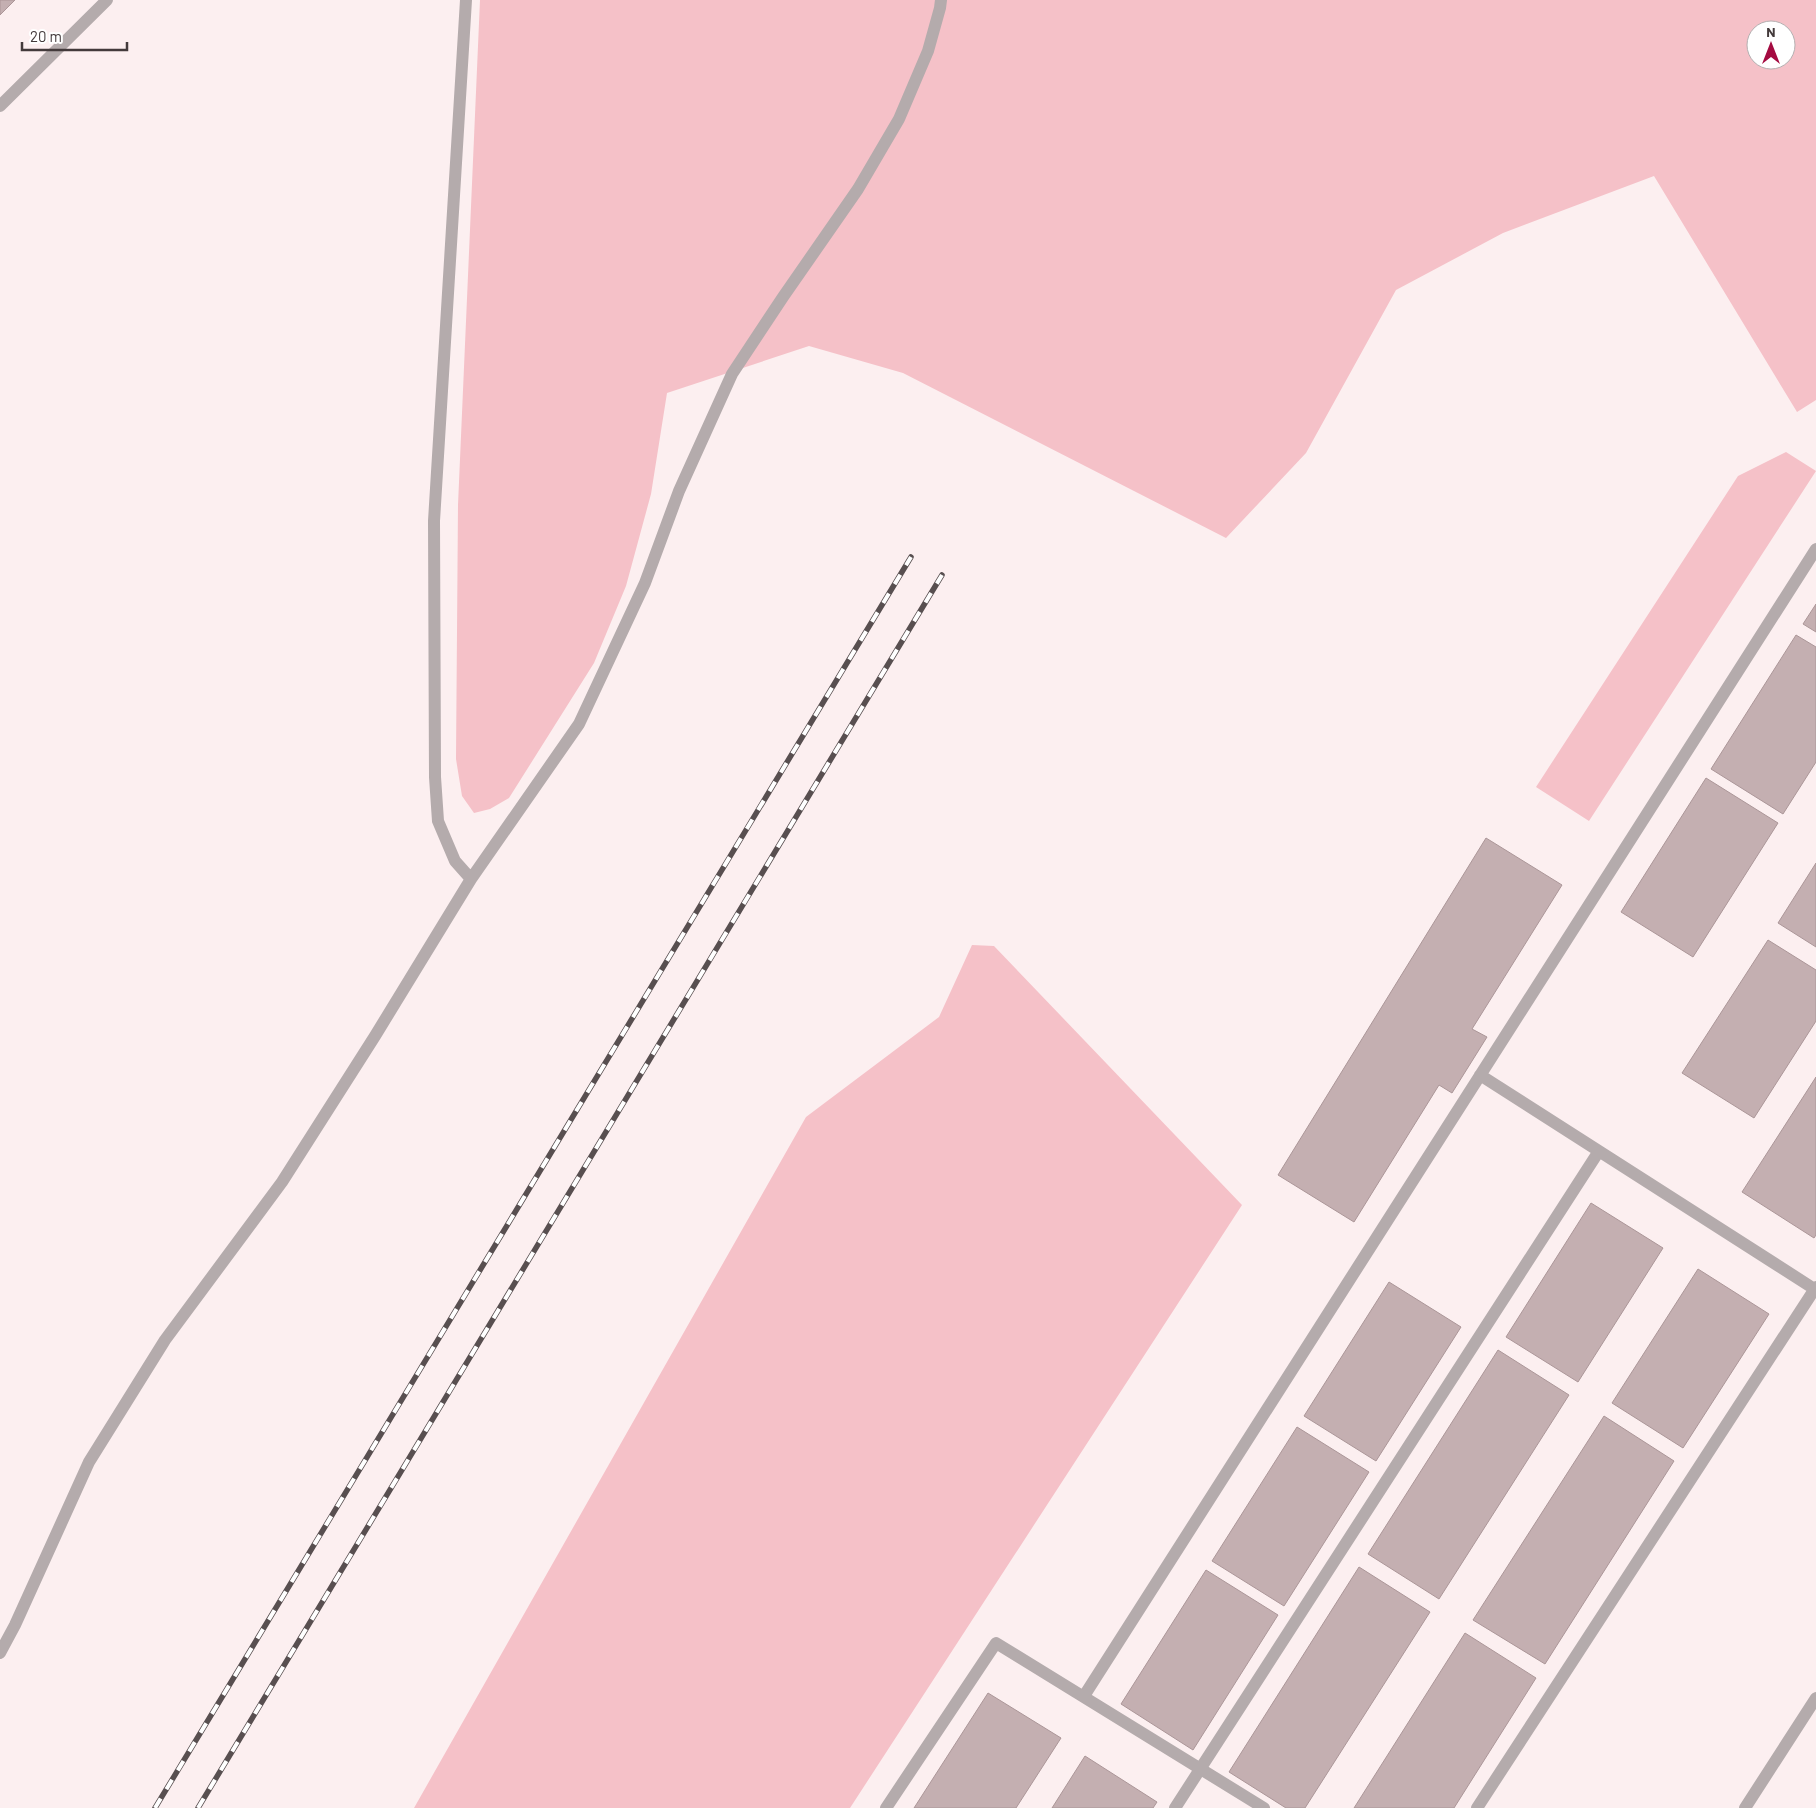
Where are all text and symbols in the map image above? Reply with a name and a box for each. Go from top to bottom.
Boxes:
scale bar [22,20,128,52]
north arrow [1746,20,1796,70]
text: N [1766,23,1776,40]
text: 20 m [30,27,62,45]

